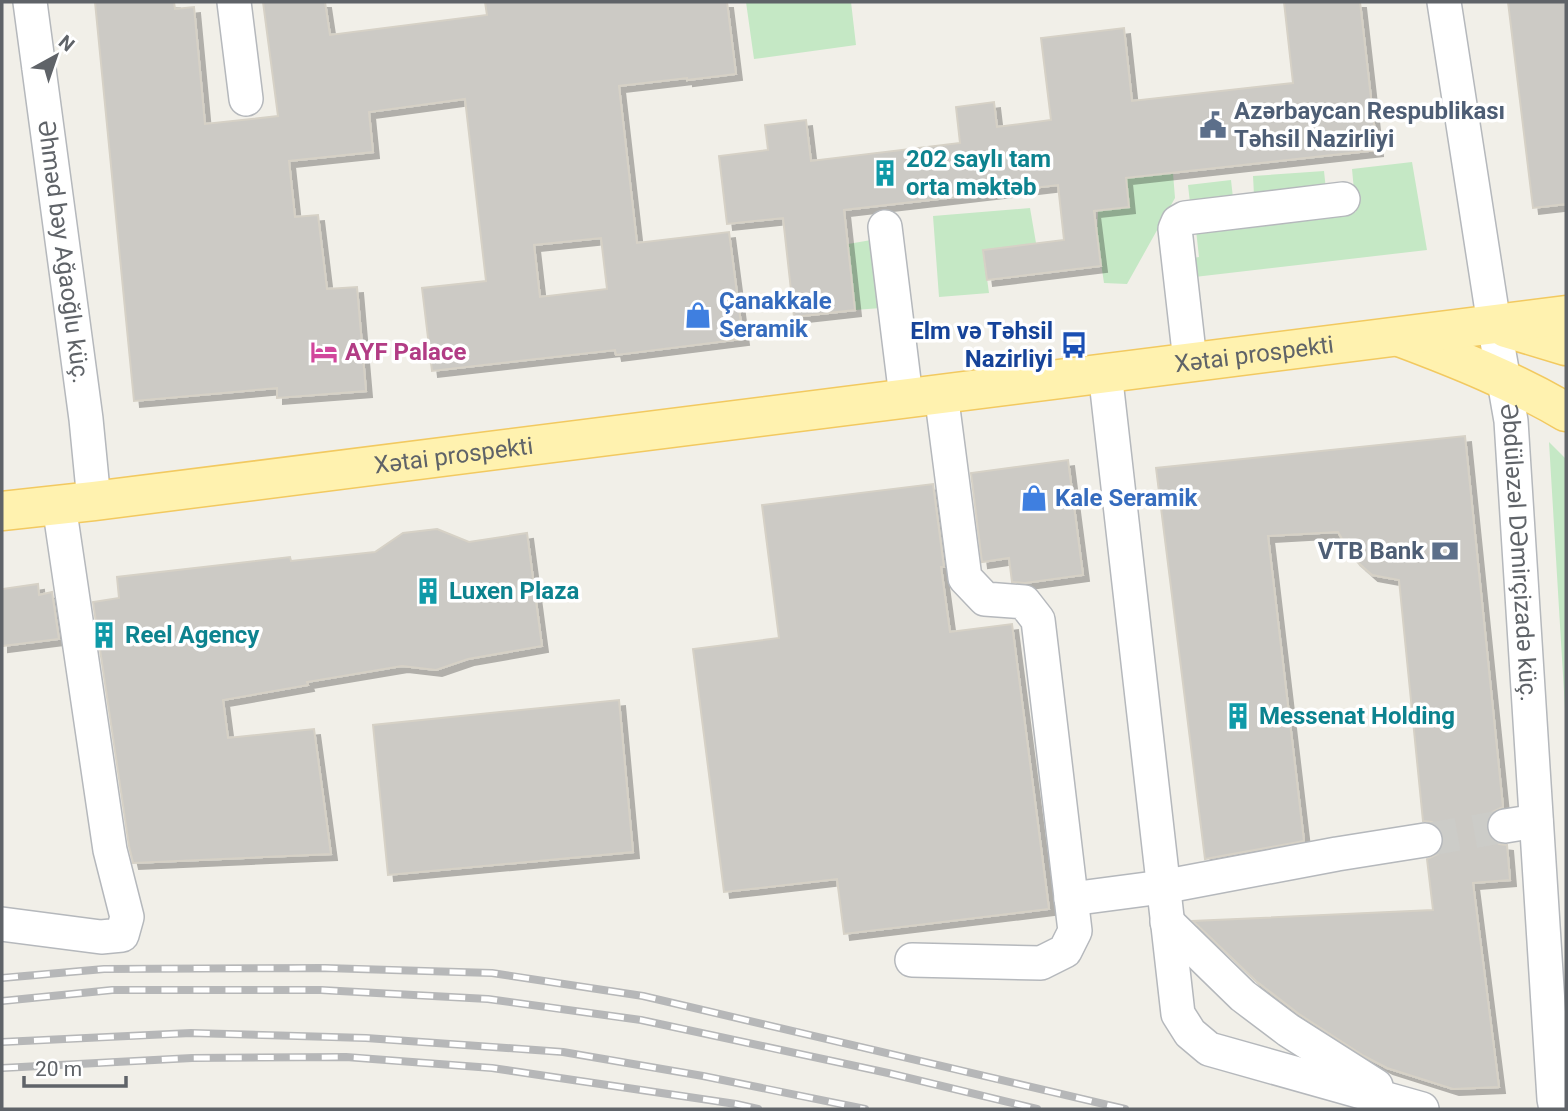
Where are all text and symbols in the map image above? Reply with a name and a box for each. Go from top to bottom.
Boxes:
north arrow [21,21,91,91]
text: N [54,30,79,56]
place label: Azərbaycan Respublikası Təhsil Nazirliyi [1234,97,1505,153]
public building icon: Azərbaycan Respublikası Təhsil Nazirliyi [1198,110,1228,140]
street label: Əhməd bəy Ağaoğlu küç. [32,119,95,385]
place label: 202 saylı tam orta məktəb [906,145,1051,201]
building icon: 202 saylı tam orta məktəb [870,158,900,188]
place label: Çanakkale Seramik [719,287,832,343]
shop icon: Çanakkale Seramik [683,300,713,330]
place label: Elm və Təhsil Nazirliyi [910,317,1053,373]
bus stop icon: Elm və Təhsil Nazirliyi [1059,330,1089,360]
street label: Xətai prospekti [1173,330,1335,378]
hotel icon: AYF Palace [309,337,339,367]
place label: AYF Palace [345,338,466,366]
street label: Əbdüləzəl DƏmirçizadə küç. [1494,401,1543,702]
street label: Xətai prospekti [372,432,535,479]
shop icon: Kale Seramik [1019,483,1049,513]
place label: Kale Seramik [1055,484,1199,512]
bank icon: VTB Bank [1430,536,1460,566]
place label: VTB Bank [1318,537,1425,565]
building icon: Luxen Plaza [413,576,443,606]
place label: Luxen Plaza [449,577,579,605]
building icon: Reel Agency [89,620,119,650]
place label: Reel Agency [125,621,260,649]
building icon: Messenat Holding [1223,701,1253,731]
place label: Messenat Holding [1259,702,1455,730]
scale bar [24,1044,126,1088]
text: 20 m [35,1057,82,1081]

